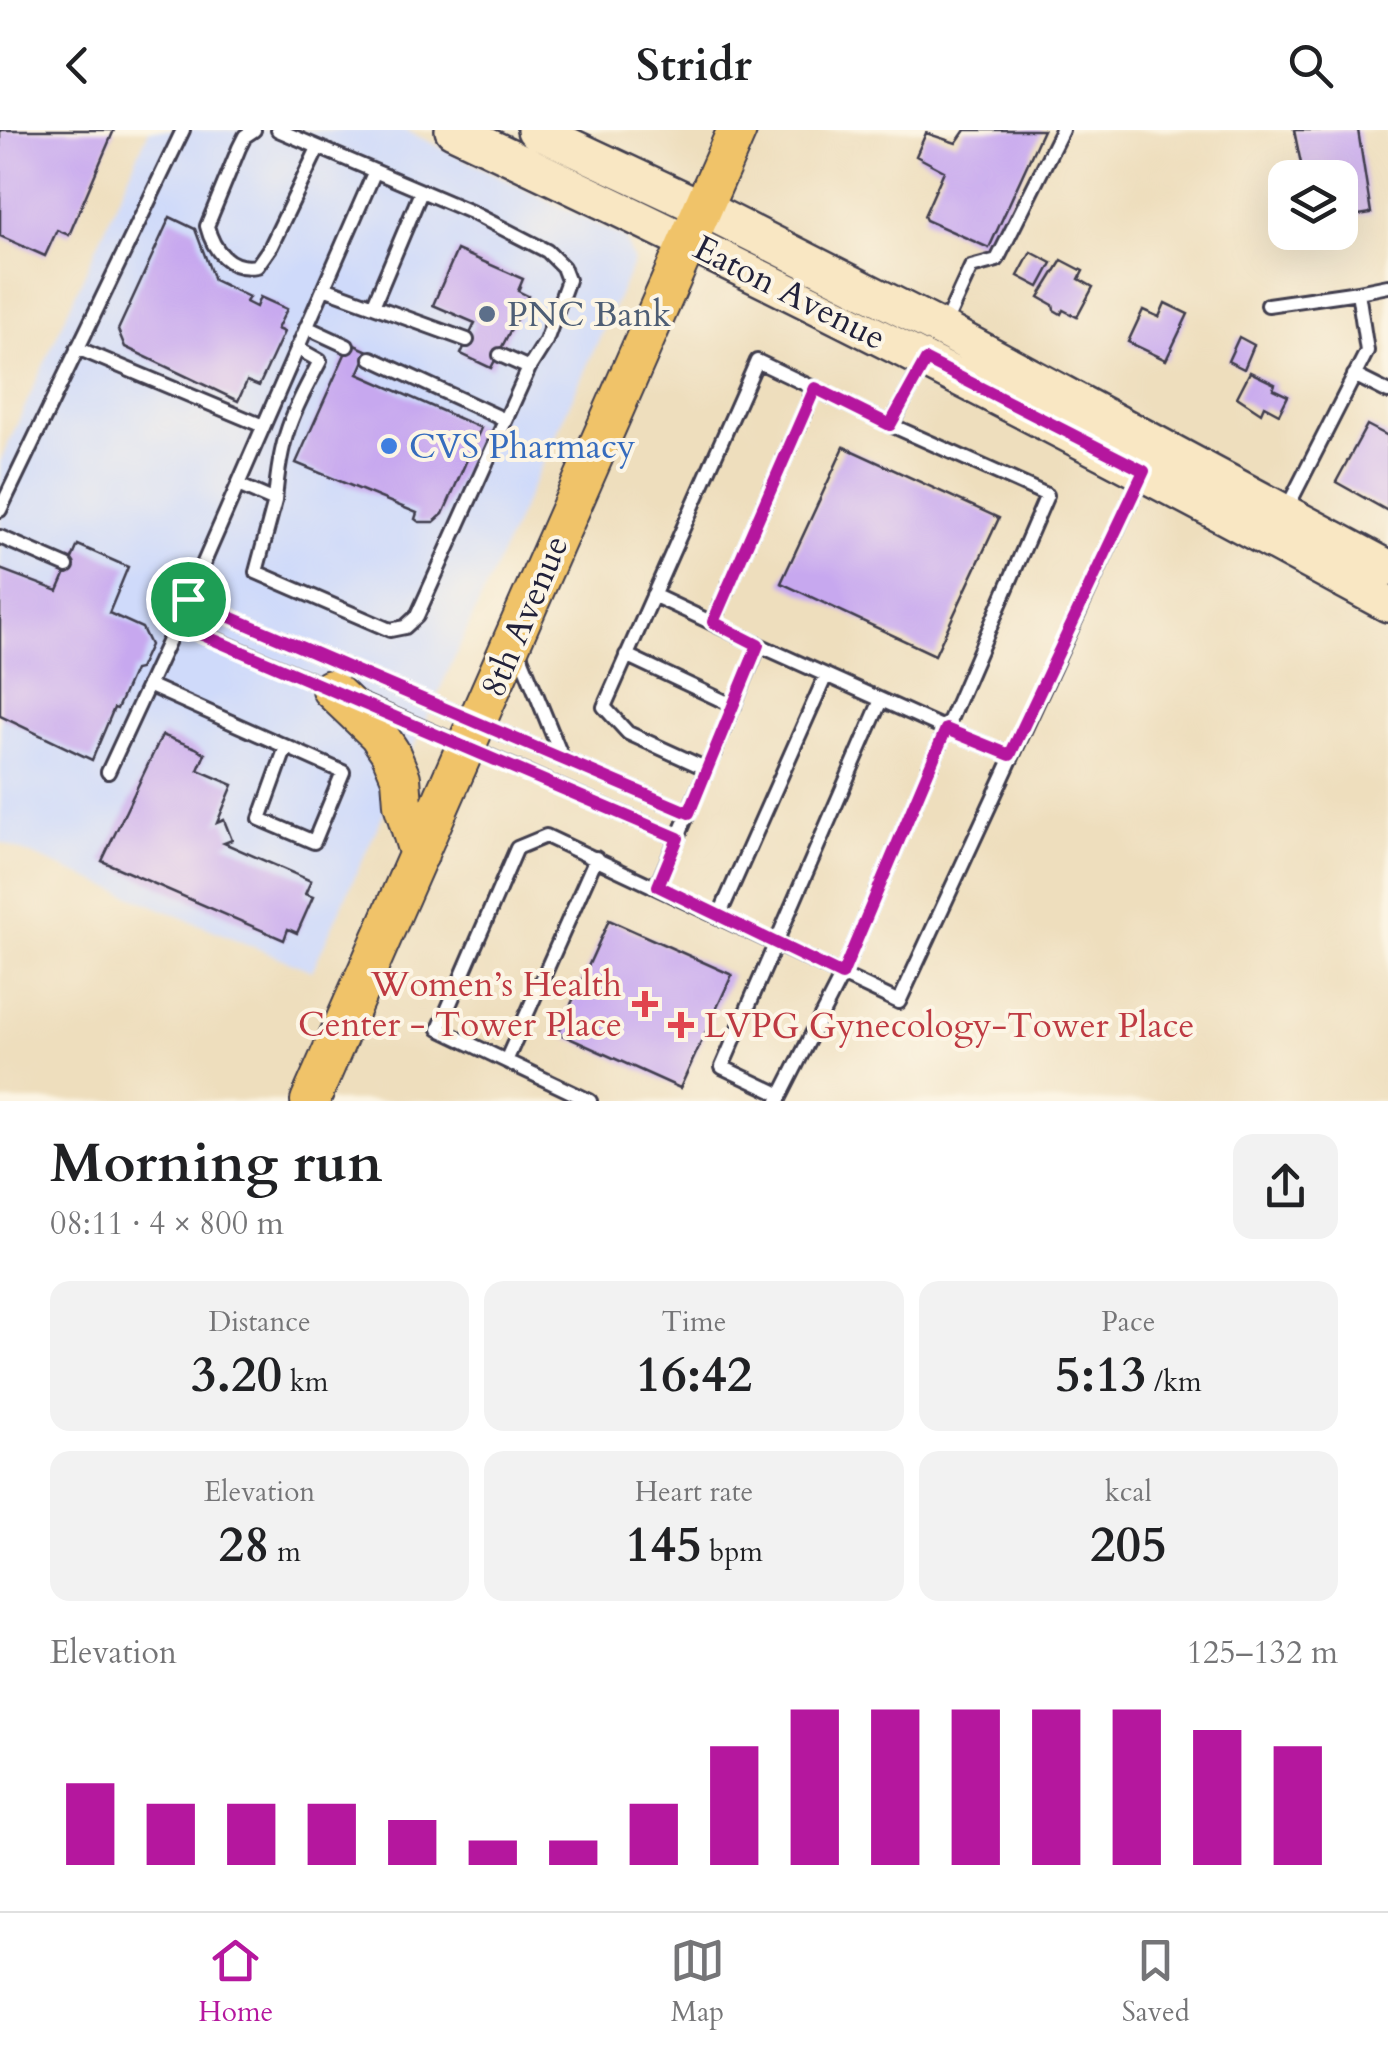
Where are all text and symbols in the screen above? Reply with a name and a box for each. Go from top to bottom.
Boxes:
text: Stridr [636,35,752,96]
icon: back [50,38,105,93]
icon: search [1283,38,1338,93]
map controls [1268,160,1358,250]
button: layers [1268,160,1358,250]
street label: Eaton Avenue [685,224,894,362]
place label: PNC Bank [507,291,672,339]
marker: PNC Bank [476,303,498,325]
place label: CVS Pharmacy [409,423,636,471]
marker: CVS Pharmacy [378,435,400,457]
street label: 8th Avenue [469,528,580,705]
pin [146,557,231,642]
icon: arrive [161,572,216,627]
place label: Women’s Health Center - Tower Place [298,961,622,1049]
marker: Women’s Health Center - Tower Place [632,991,658,1017]
place label: LVPG Gynecology-Tower Place [704,1002,1194,1050]
marker: LVPG Gynecology-Tower Place [668,1012,694,1038]
text: Morning run [50,1127,383,1201]
button: share [1233,1134,1338,1239]
text: 08:11 · 4 × 800 m [50,1202,284,1246]
text: Distance [208,1303,311,1341]
text: Time [662,1303,726,1341]
text: Pace [1101,1303,1155,1341]
text: 3.20 [191,1341,282,1409]
text: 16:42 [636,1341,752,1409]
text: 5:13 [1055,1341,1146,1409]
text: km [282,1363,328,1401]
text: /km [1146,1363,1202,1401]
text: Elevation [204,1473,315,1511]
text: Heart rate [635,1473,753,1511]
text: kcal [1105,1473,1152,1511]
text: 28 [218,1511,270,1579]
text: 145 [625,1511,702,1579]
text: 205 [1090,1511,1167,1579]
text: m [270,1533,301,1571]
text: bpm [702,1533,763,1571]
text: Elevation [50,1631,177,1675]
text: 125–132 m [1186,1631,1338,1675]
tab: Home [198,1933,273,2031]
tab: Map [670,1933,725,2031]
tab: Saved [1122,1933,1190,2031]

